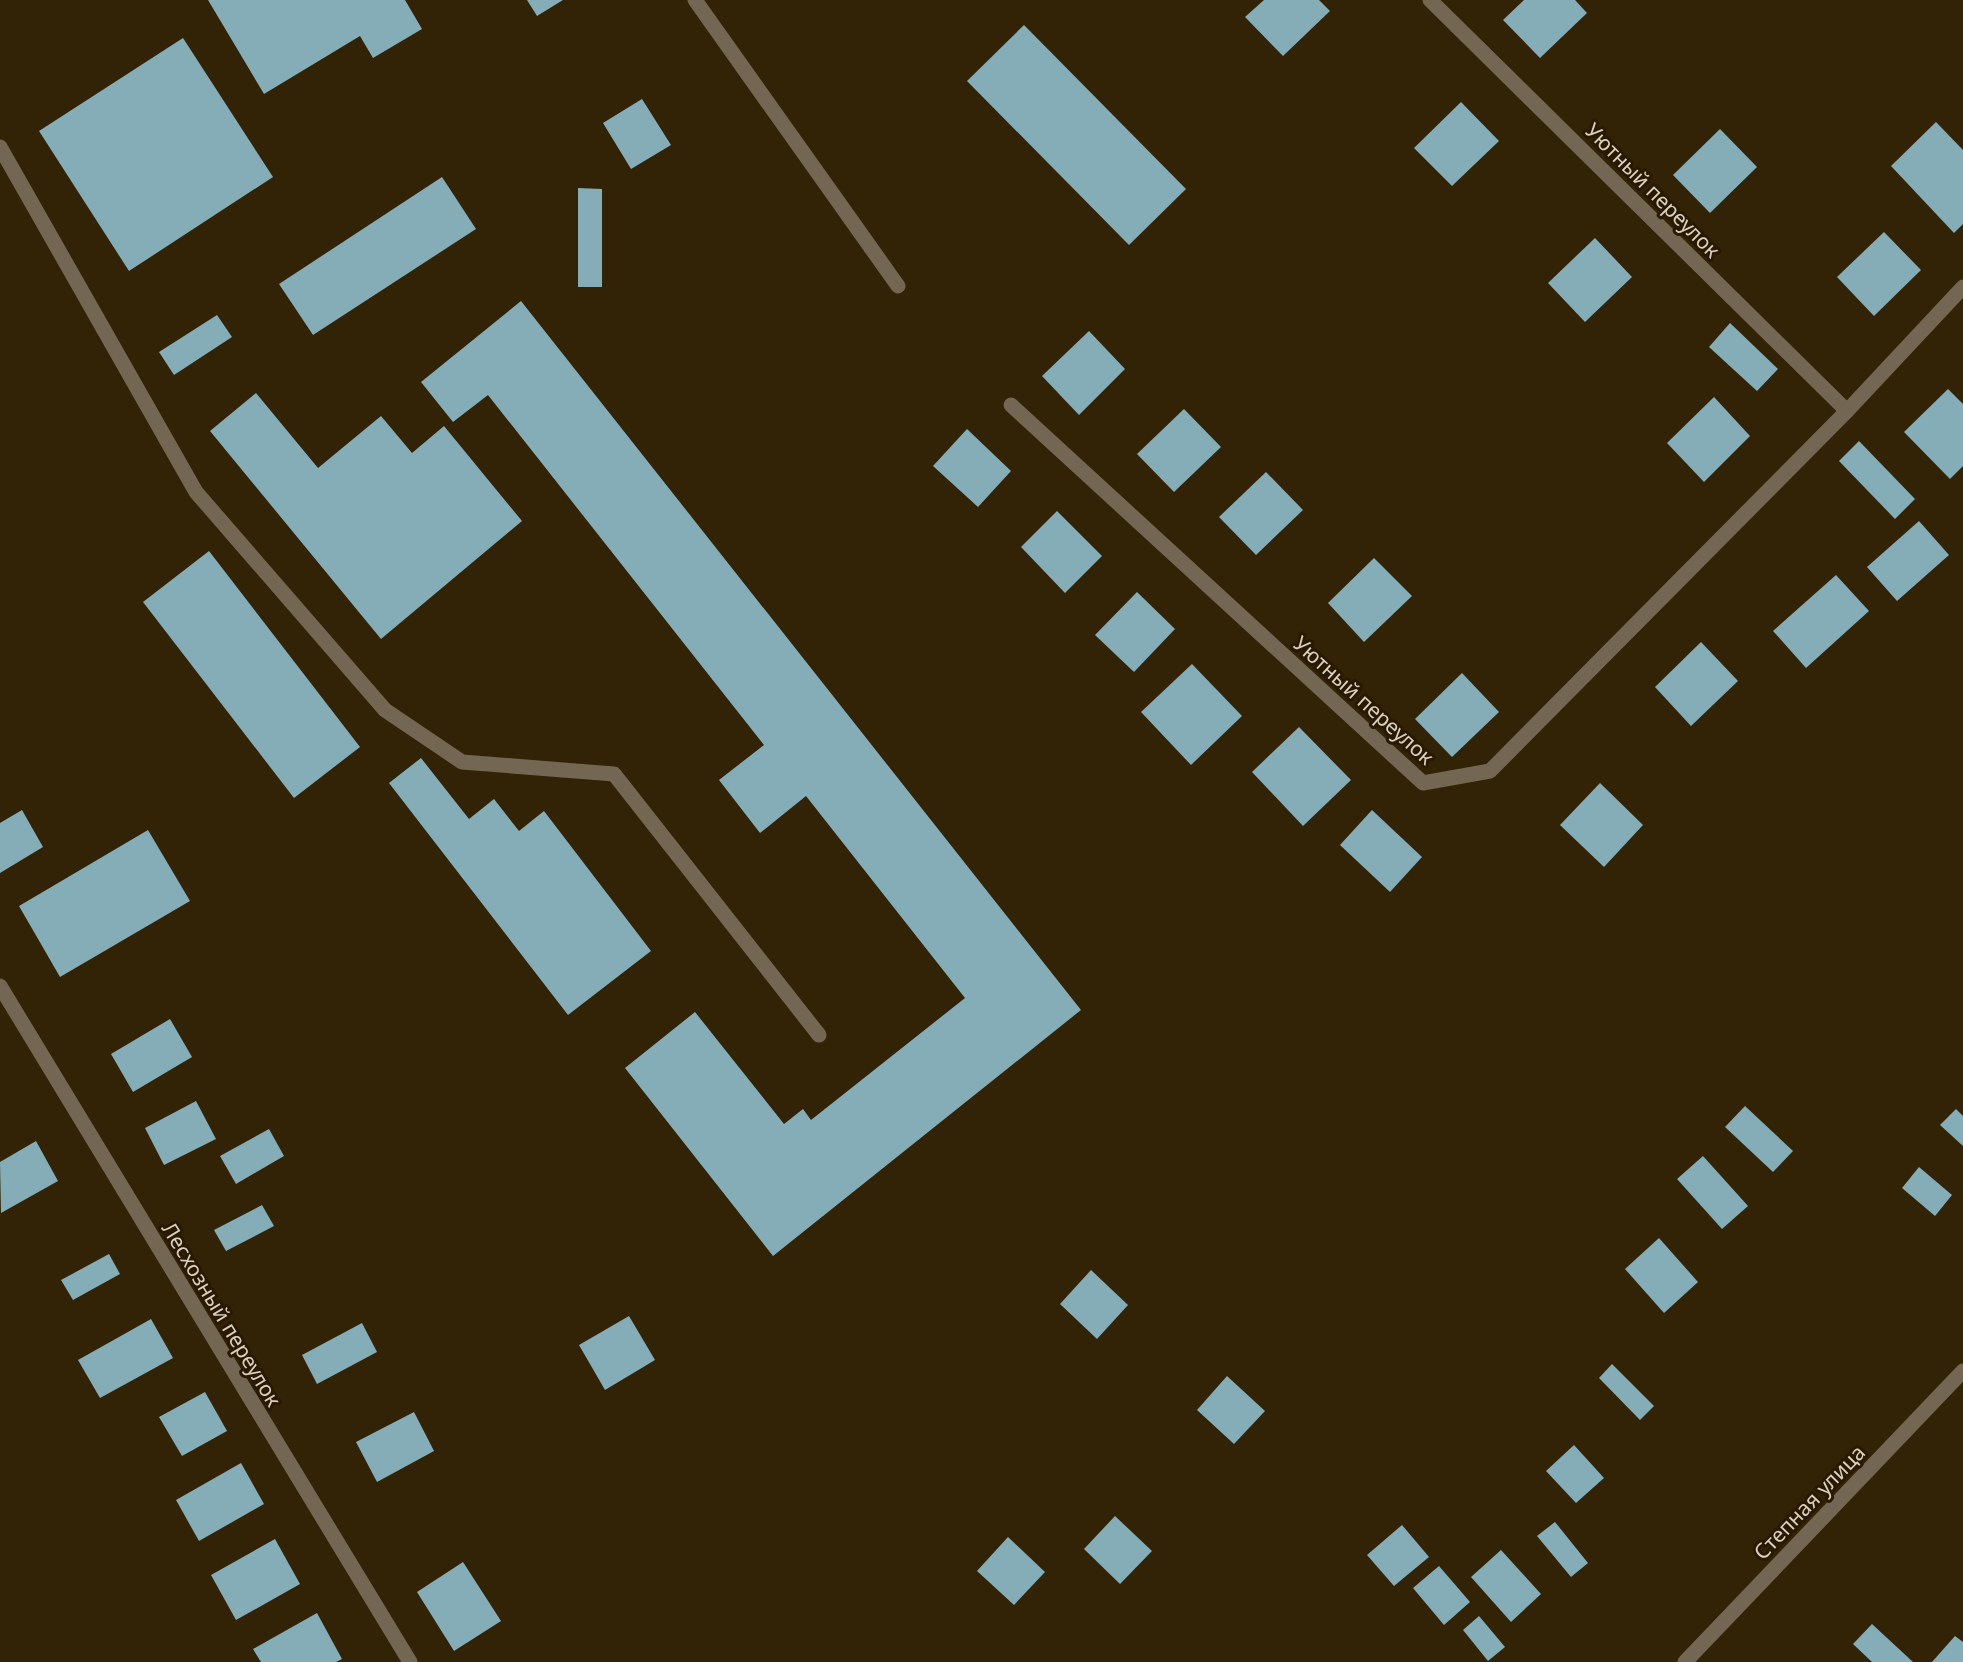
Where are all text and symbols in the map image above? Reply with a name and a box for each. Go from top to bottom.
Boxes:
street label: Уютный переулок [1579,116,1727,264]
street label: Уютный переулок [1288,629,1440,771]
street label: Лесхозный переулок [156,1217,288,1411]
street label: Степная улица [1747,1439,1871,1565]

